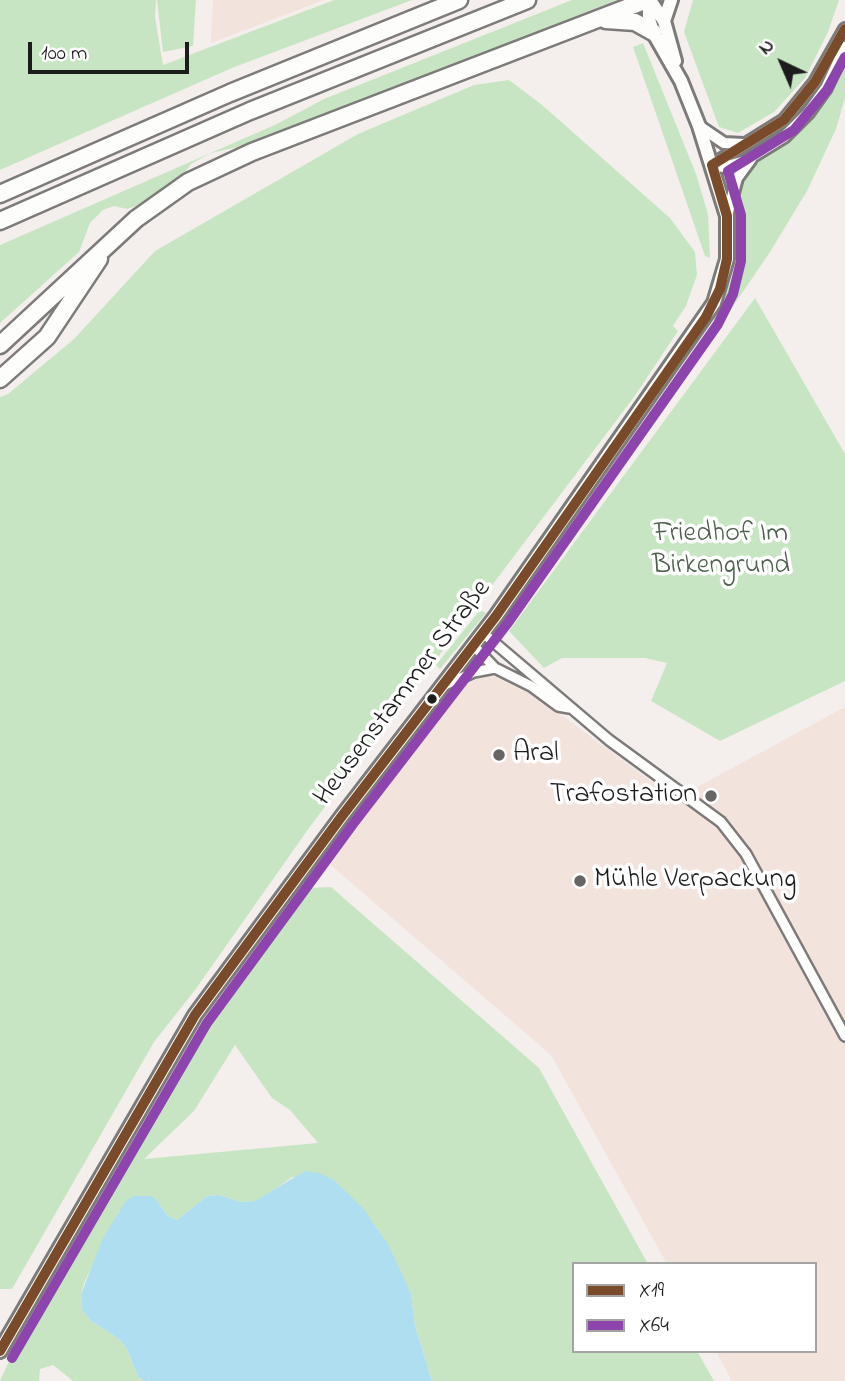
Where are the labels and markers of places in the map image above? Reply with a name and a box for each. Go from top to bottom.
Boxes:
unlabelled marker [425,692,439,706]
place label: Aral [513,738,559,772]
marker: Aral [491,747,507,763]
place label: Trafostation [550,779,697,813]
marker: Trafostation [703,788,719,804]
place label: Mühle Verpackung [594,864,796,898]
marker: Mühle Verpackung [572,873,588,889]

